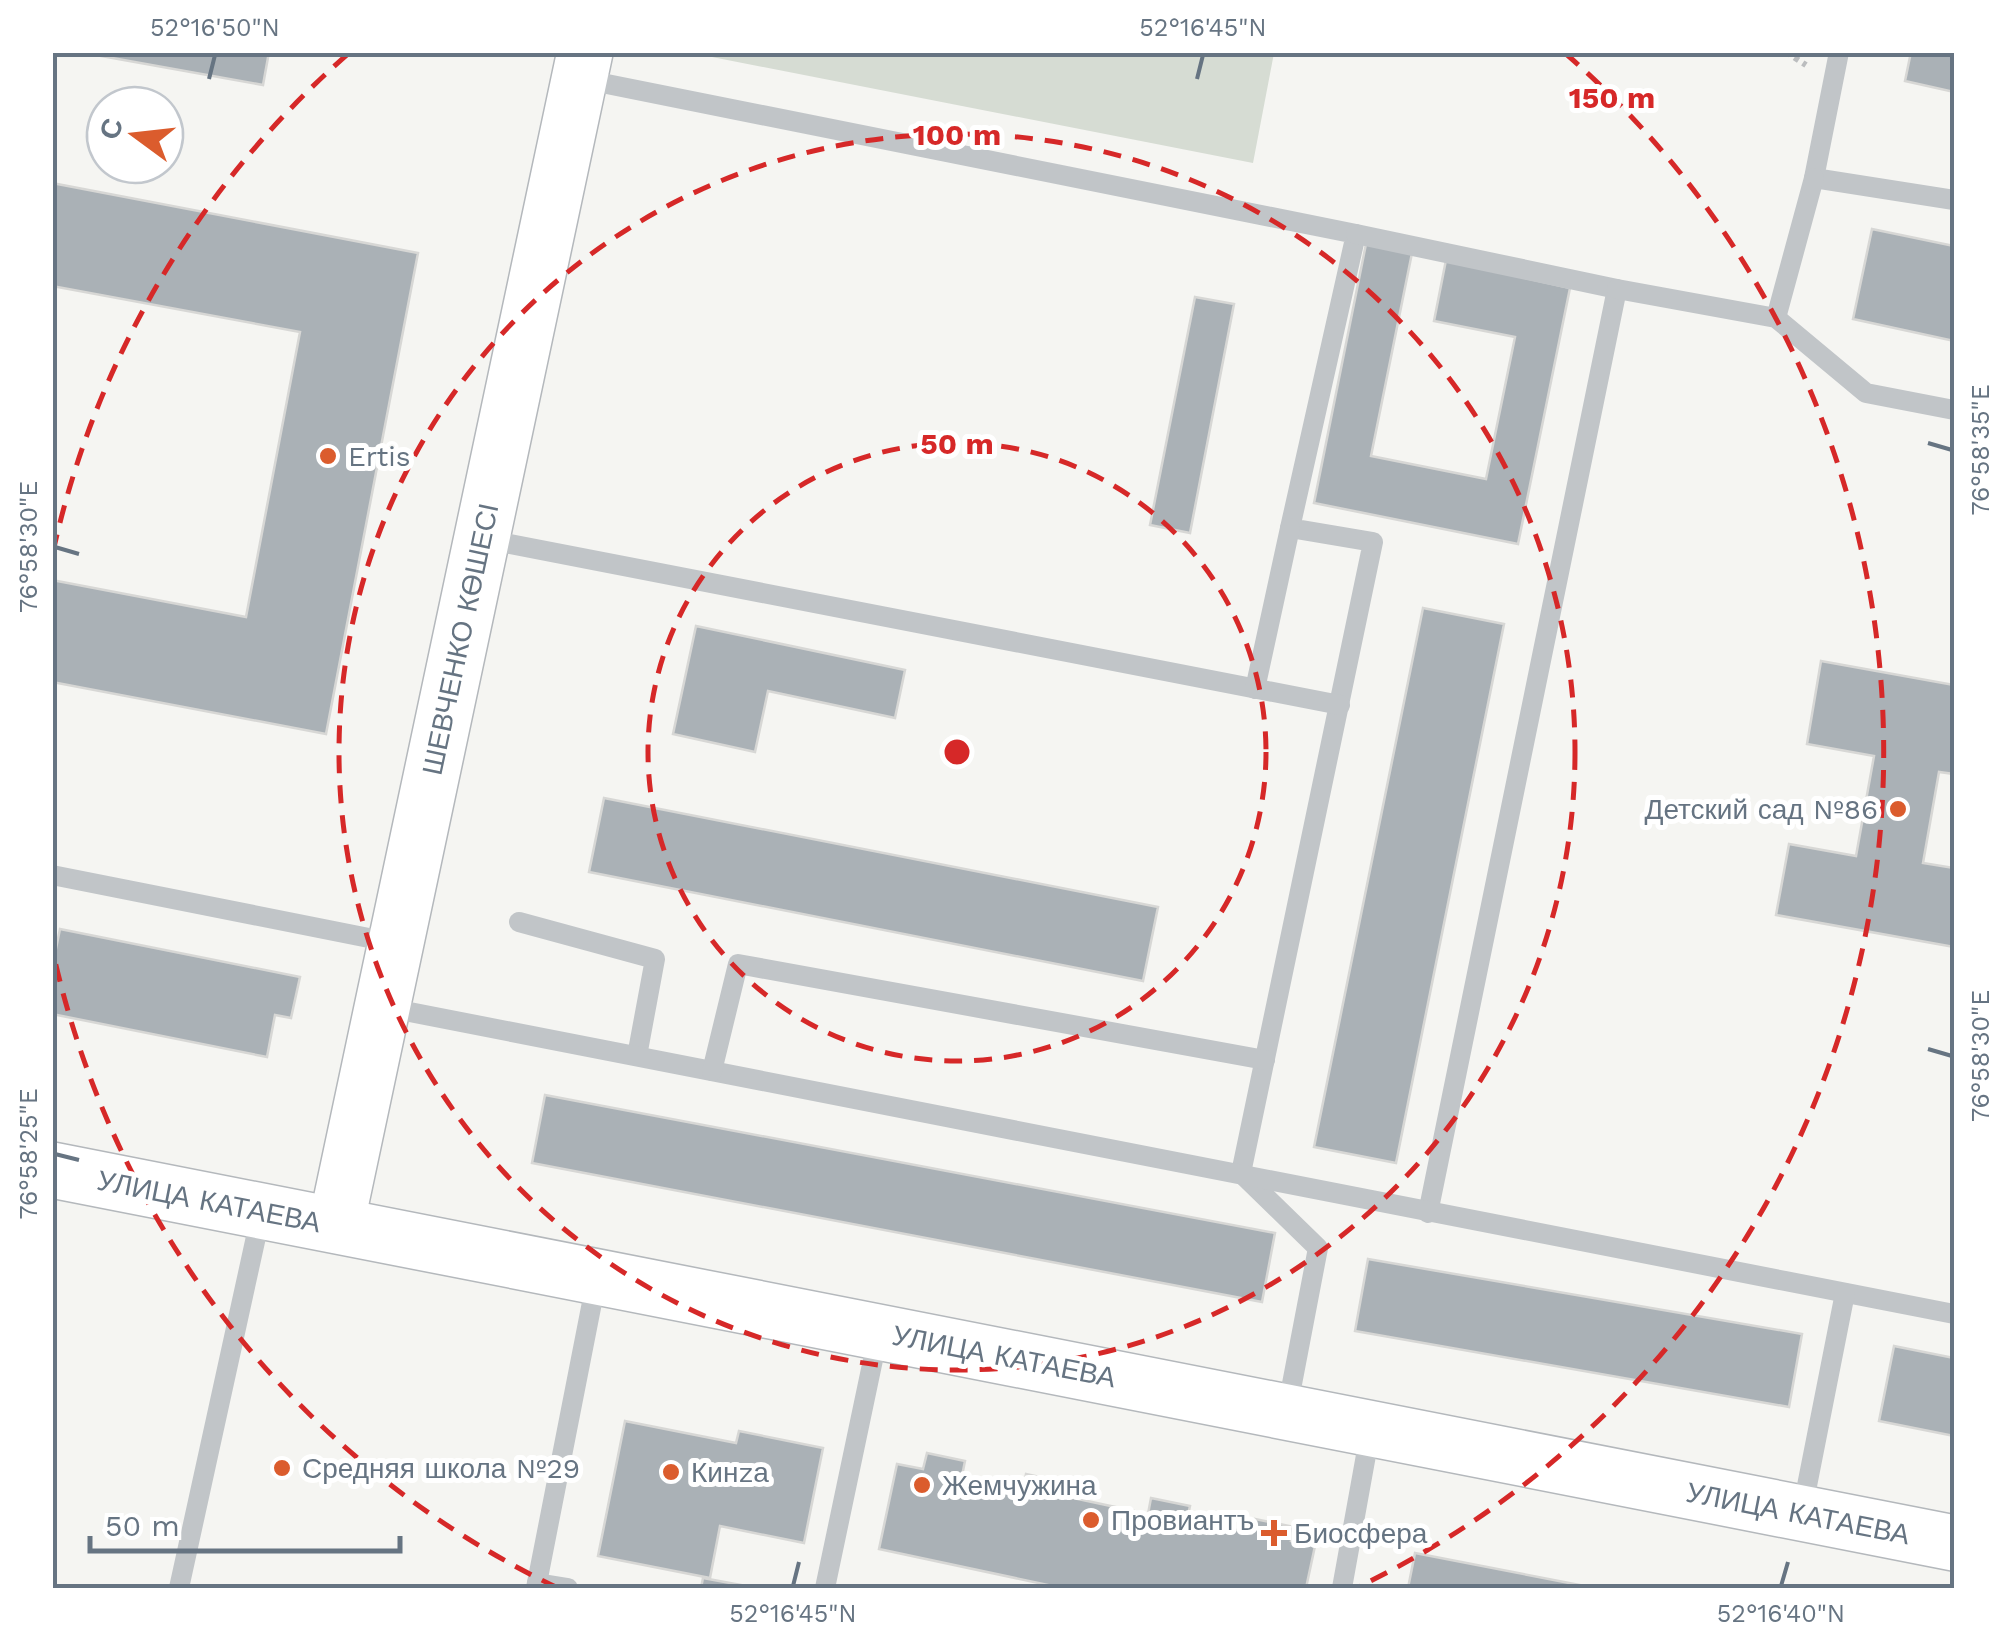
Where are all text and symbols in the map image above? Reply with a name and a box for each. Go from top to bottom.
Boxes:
text: 52°16'50"N [150,13,280,42]
text: 52°16'45"N [1139,13,1267,42]
text: 150 m [1569,80,1655,115]
north arrow [85,85,185,185]
text: С [93,115,130,143]
text: 100 m [913,117,1001,152]
text: 76°58'35"E [1966,384,1995,516]
text: 50 m [920,426,994,461]
place label: Ertis [348,440,410,473]
marker: Ertis [317,445,339,467]
text: 76°58'30"E [14,481,43,613]
street label: ШЕВЧЕНКО КӨШЕСІ [416,500,505,778]
centre of rings [939,734,975,770]
place label: Детский сад №86 [1644,793,1878,826]
marker: Детский сад №86 [1887,798,1909,820]
text: 76°58'30"E [1966,990,1995,1122]
text: 76°58'25"E [14,1088,43,1220]
street label: УЛИЦА КАТАЕВА [94,1164,324,1239]
street label: УЛИЦА КАТАЕВА [889,1319,1119,1394]
place label: Средняя школа №29 [302,1452,580,1485]
place label: Кинzа [691,1456,769,1489]
marker: Средняя школа №29 [271,1457,293,1479]
marker: Кинzа [660,1461,682,1483]
place label: Жемчужина [942,1469,1097,1502]
marker: Жемчужина [911,1474,933,1496]
street label: УЛИЦА КАТАЕВА [1683,1476,1913,1551]
scale bar [90,1491,400,1553]
place label: Провиантъ [1111,1504,1254,1537]
text: 50 m [105,1508,180,1543]
marker: Провиантъ [1080,1509,1102,1531]
place label: Биосфера [1294,1517,1428,1550]
marker: Биосфера [1263,1522,1285,1544]
text: 52°16'45"N [729,1599,857,1628]
text: 52°16'40"N [1717,1599,1845,1628]

